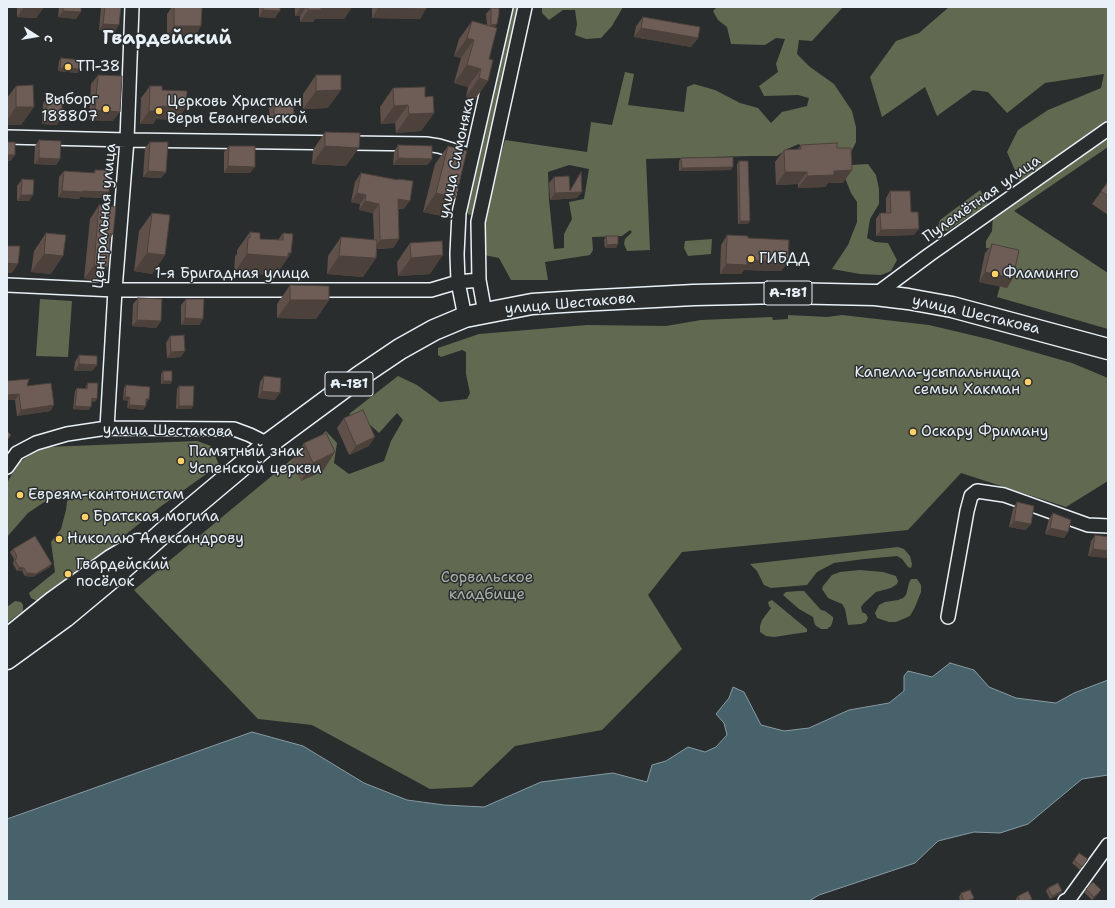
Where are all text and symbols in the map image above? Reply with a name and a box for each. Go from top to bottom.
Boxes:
north arrow [16,16,56,56]
district label: Гвардейский [102,28,232,50]
text: С [40,34,56,43]
place label: ТП-38 [76,58,120,76]
marker: ТП-38 [63,62,73,72]
place label: Выборг 188807 [41,91,98,126]
place label: Церковь Христиан Веры Евангельской [167,93,308,128]
street label: улица Симоняка [435,96,479,220]
marker: Выборг 188807 [101,104,111,114]
marker: Церковь Христиан Веры Евангельской [154,106,164,116]
street label: Центральная улица [90,143,120,289]
street label: Пулемётная улица [920,152,1044,246]
place label: ГИБДД [759,250,810,268]
marker: ГИБДД [746,254,756,264]
street label: 1-я Бригадная улица [155,265,309,283]
place label: Фламинго [1003,265,1079,283]
marker: Фламинго [990,269,1000,279]
road number: А-181 [764,281,812,305]
street label: улица Шестакова [504,289,636,319]
street label: улица Шестакова [910,292,1042,338]
place label: Капелла-усыпальница семьи Хакман [855,364,1020,399]
road number: А-181 [325,372,373,396]
marker: Капелла-усыпальница семьи Хакман [1023,377,1033,387]
street label: улица Шестакова [103,421,233,441]
place label: Оскару Фриману [921,423,1048,441]
marker: Оскару Фриману [908,427,918,437]
place label: Памятный знак Успенской церкви [189,443,321,478]
marker: Памятный знак Успенской церкви [176,456,186,466]
place label: Евреям-кантонистам [28,486,184,504]
marker: Евреям-кантонистам [15,490,25,500]
place label: Братская могила [93,508,219,526]
marker: Братская могила [80,512,90,522]
place label: Николаю Александрову [67,530,244,548]
marker: Николаю Александрову [54,534,64,544]
place label: Гвардейский посёлок [76,556,169,591]
marker: Гвардейский посёлок [63,569,73,579]
park label: Сорвальское кладбище [441,569,533,604]

